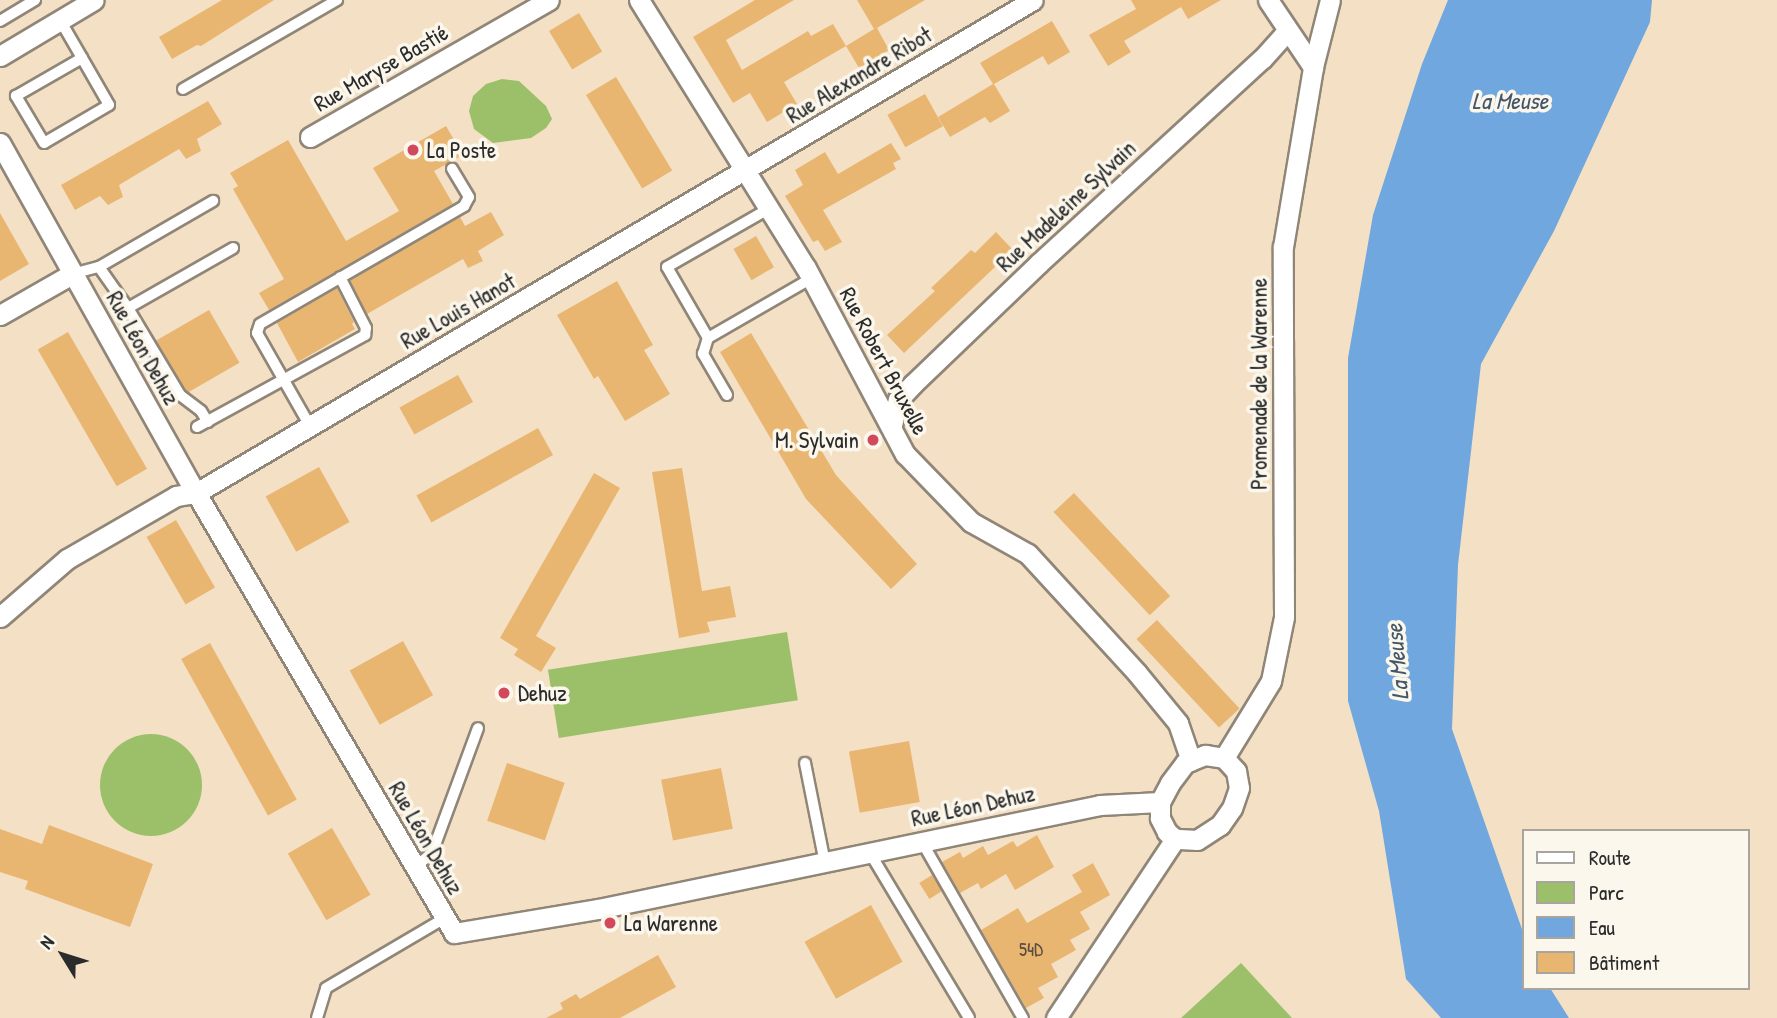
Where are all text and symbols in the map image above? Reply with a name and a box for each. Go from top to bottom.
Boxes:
street label: Rue Maryse Bastié [309,18,453,118]
street label: Rue Alexandre Ribot [781,21,937,129]
water label: La Meuse [1472,87,1548,115]
street label: Rue Madeleine Sylvain [991,134,1141,278]
place label: La Poste [427,136,496,164]
marker: La Poste [405,142,421,158]
street label: Rue Louis Hanot [396,267,520,355]
street label: Promenade de la Warenne [1245,278,1273,490]
street label: Rue Robert Bruxelle [834,283,934,439]
street label: Rue Léon Dehuz [101,286,185,410]
place label: M. Sylvain [775,426,859,454]
marker: M. Sylvain [865,432,881,448]
water label: La Meuse [1379,623,1415,701]
place label: Dehuz [518,679,567,707]
marker: Dehuz [496,685,512,701]
street label: Rue Léon Dehuz [383,777,469,899]
street label: Rue Léon Dehuz [909,779,1037,833]
legend [1522,829,1749,990]
text: Route [1589,843,1631,872]
text: Parc [1589,878,1624,907]
place label: La Warenne [624,909,718,937]
text: Eau [1589,913,1615,942]
marker: La Warenne [602,915,618,931]
north arrow [28,920,98,990]
text: N [33,930,60,954]
house number: 54D [1019,939,1043,961]
text: Bâtiment [1589,948,1659,977]

